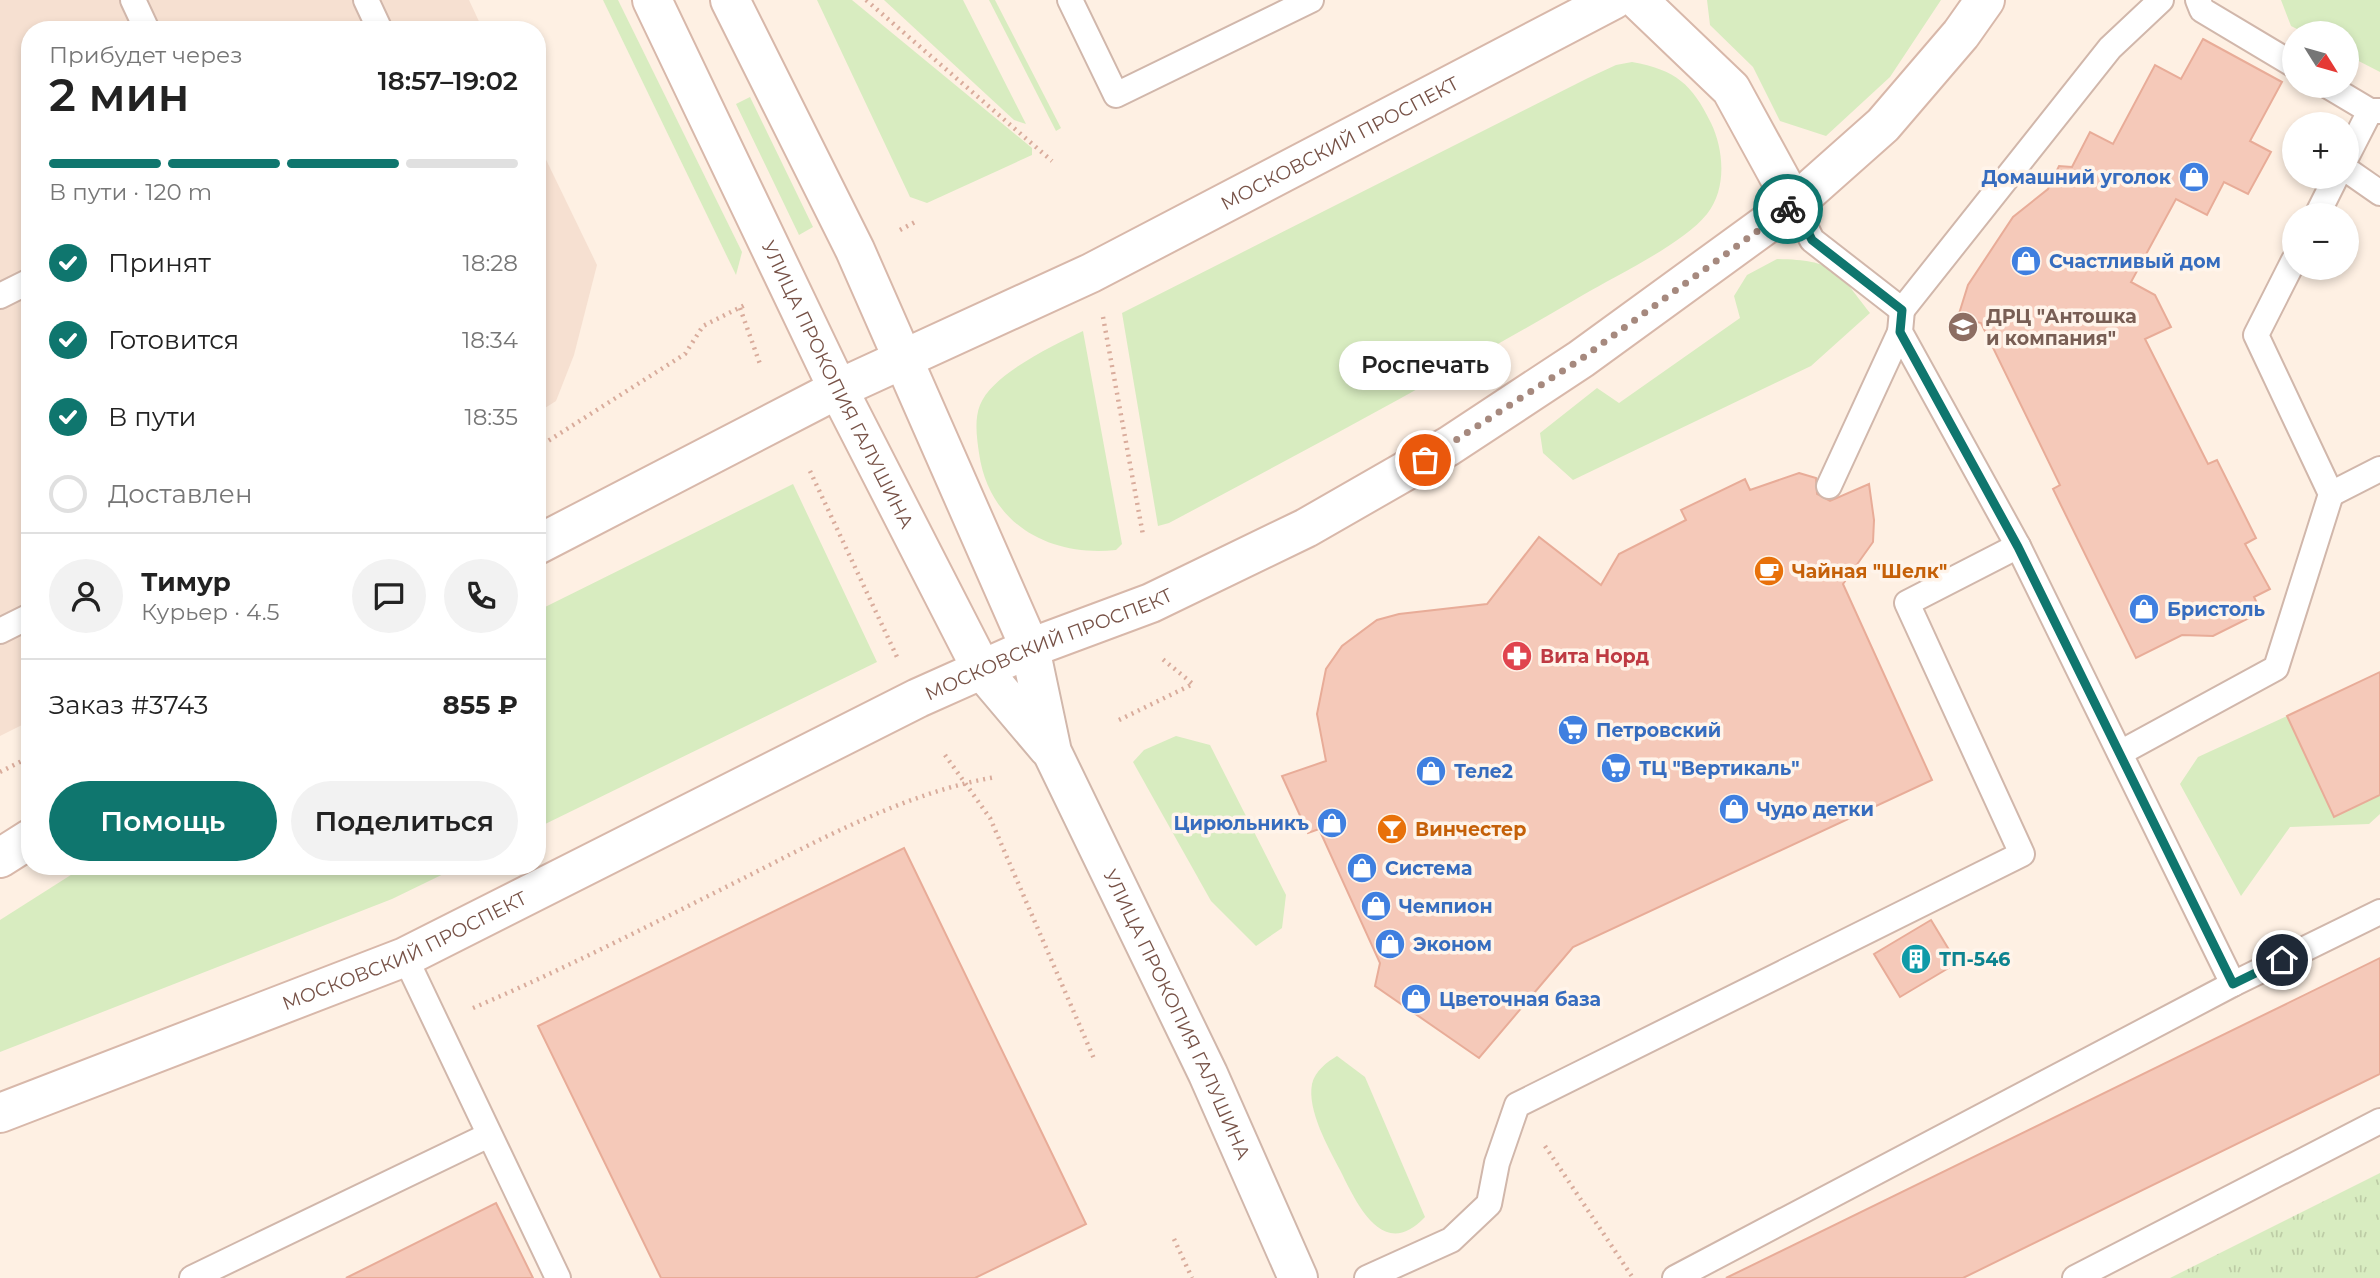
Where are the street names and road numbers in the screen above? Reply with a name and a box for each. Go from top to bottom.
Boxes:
street label: МОСКОВСКИЙ ПРОСПЕКТ [1217,72,1463,215]
street label: УЛИЦА ПРОКОПИЯ ГАЛУШИНА [757,237,918,532]
street label: МОСКОВСКИЙ ПРОСПЕКТ [921,583,1176,705]
street label: УЛИЦА ПРОКОПИЯ ГАЛУШИНА [1099,866,1255,1163]
street label: МОСКОВСКИЙ ПРОСПЕКТ [279,886,531,1015]

